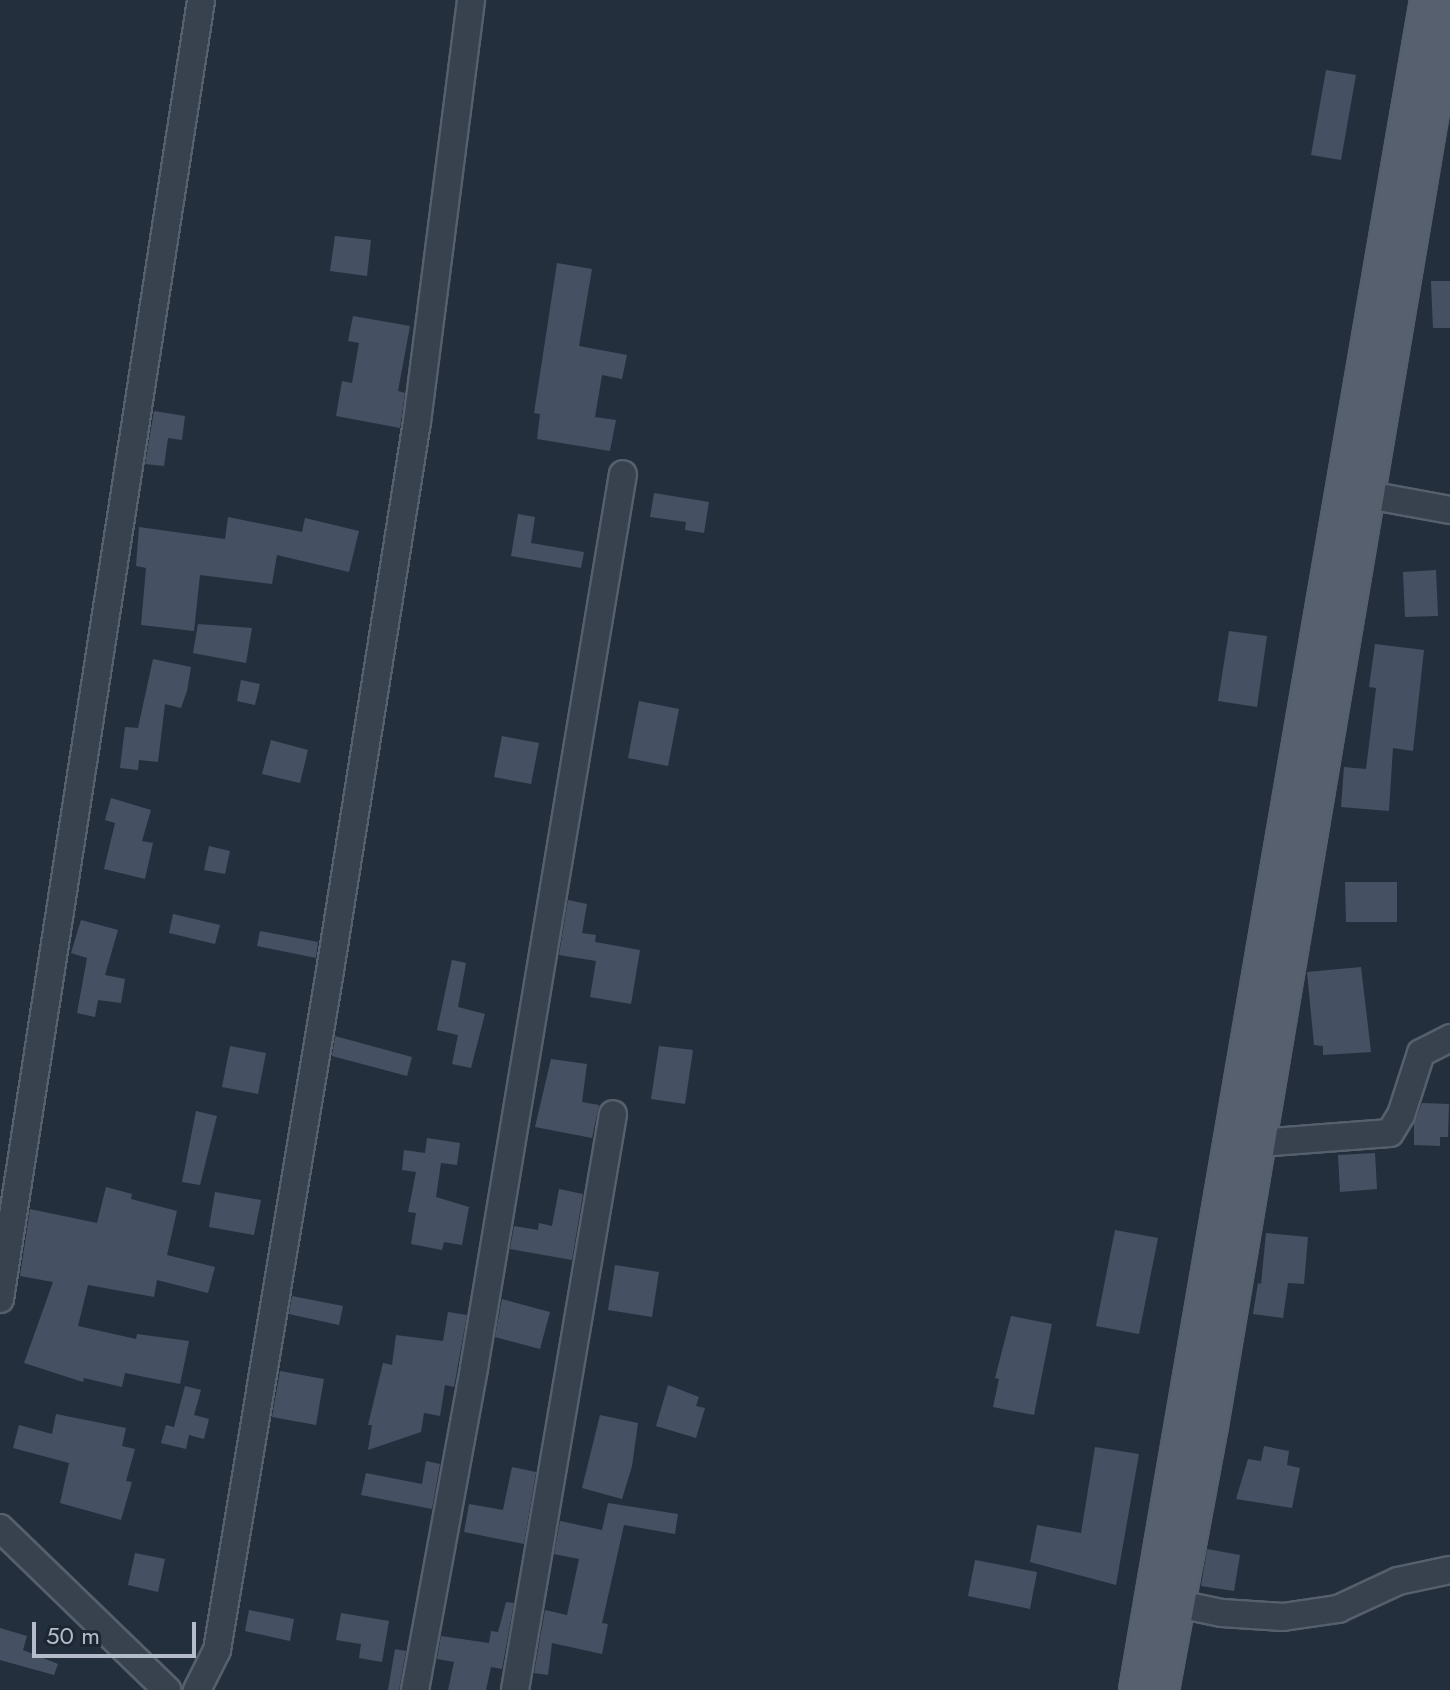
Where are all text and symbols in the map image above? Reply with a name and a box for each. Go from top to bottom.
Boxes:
scale bar [36,1606,200,1656]
text: 50 m [46,1618,100,1653]

